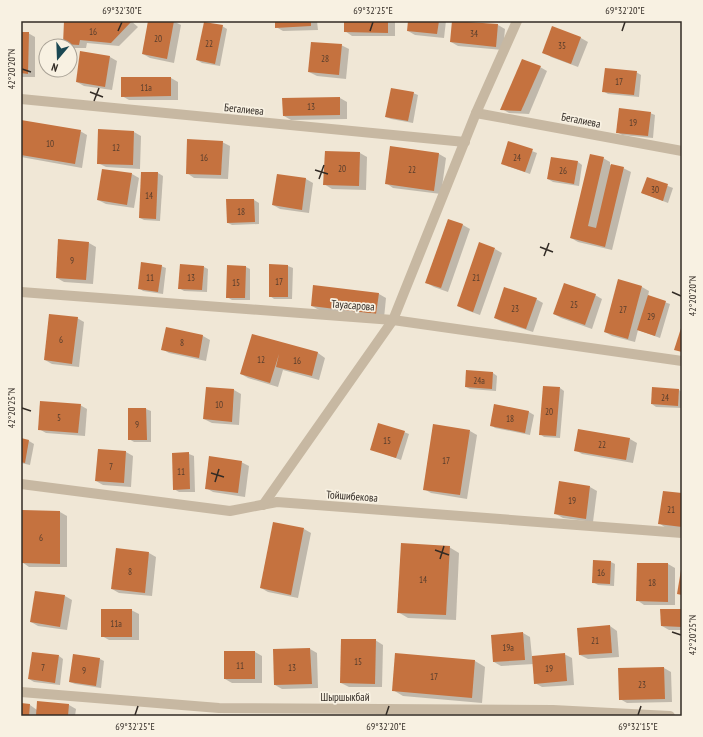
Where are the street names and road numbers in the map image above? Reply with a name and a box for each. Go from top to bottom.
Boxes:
street label: Бегалиева [223,100,265,118]
street label: Бегалиева [560,109,602,131]
street label: Тауасарова [331,296,375,314]
street label: Тойшибекова [326,487,378,505]
street label: Шыршыкбай [320,690,370,704]

